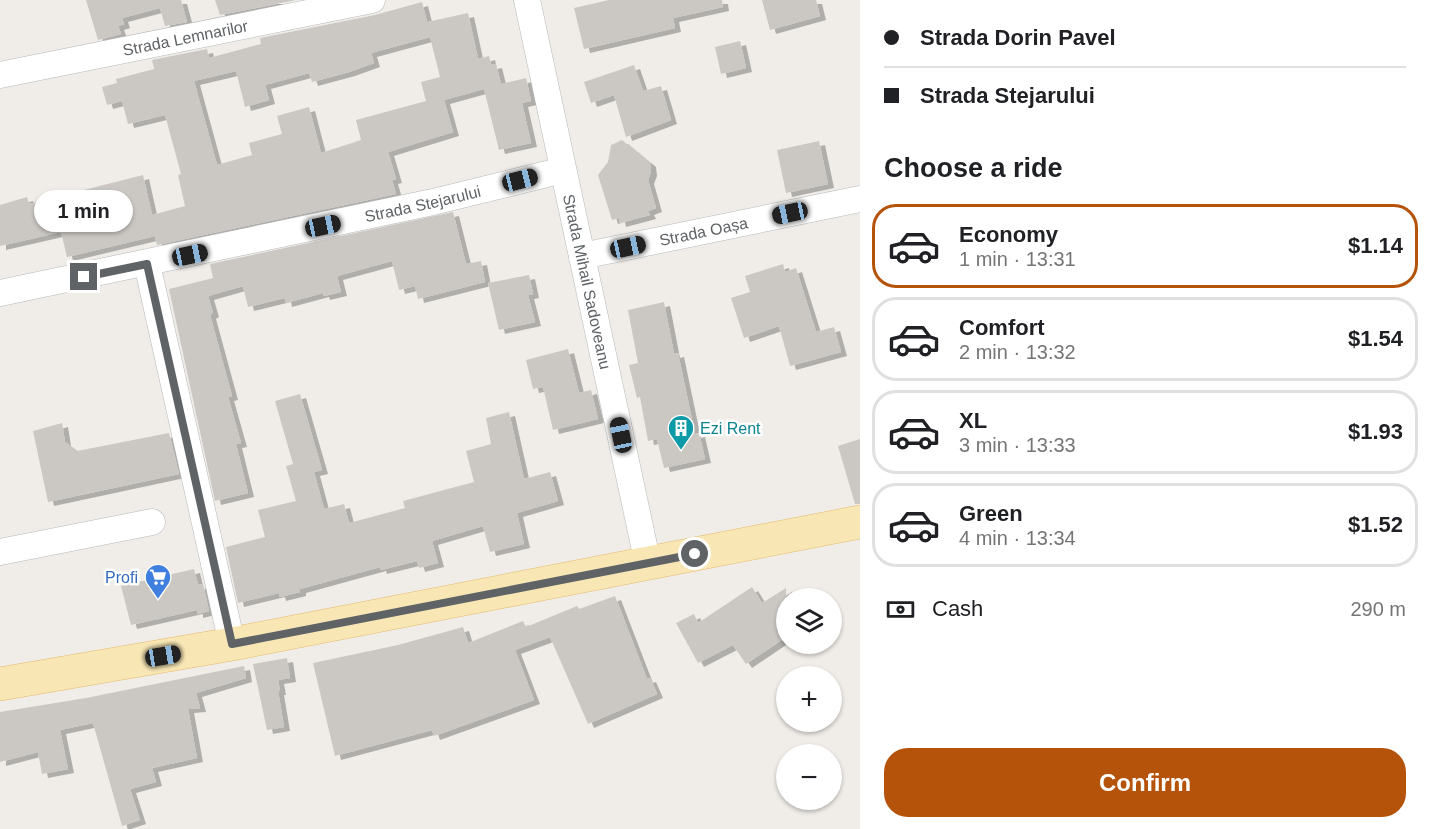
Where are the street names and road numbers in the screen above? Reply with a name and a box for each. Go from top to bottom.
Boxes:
street label: Strada Lemnarilor [121,17,250,59]
street label: Strada Stejarului [363,182,482,225]
street label: Strada Mihail Sadoveanu [560,192,614,371]
street label: Strada Oașa [658,214,749,248]

